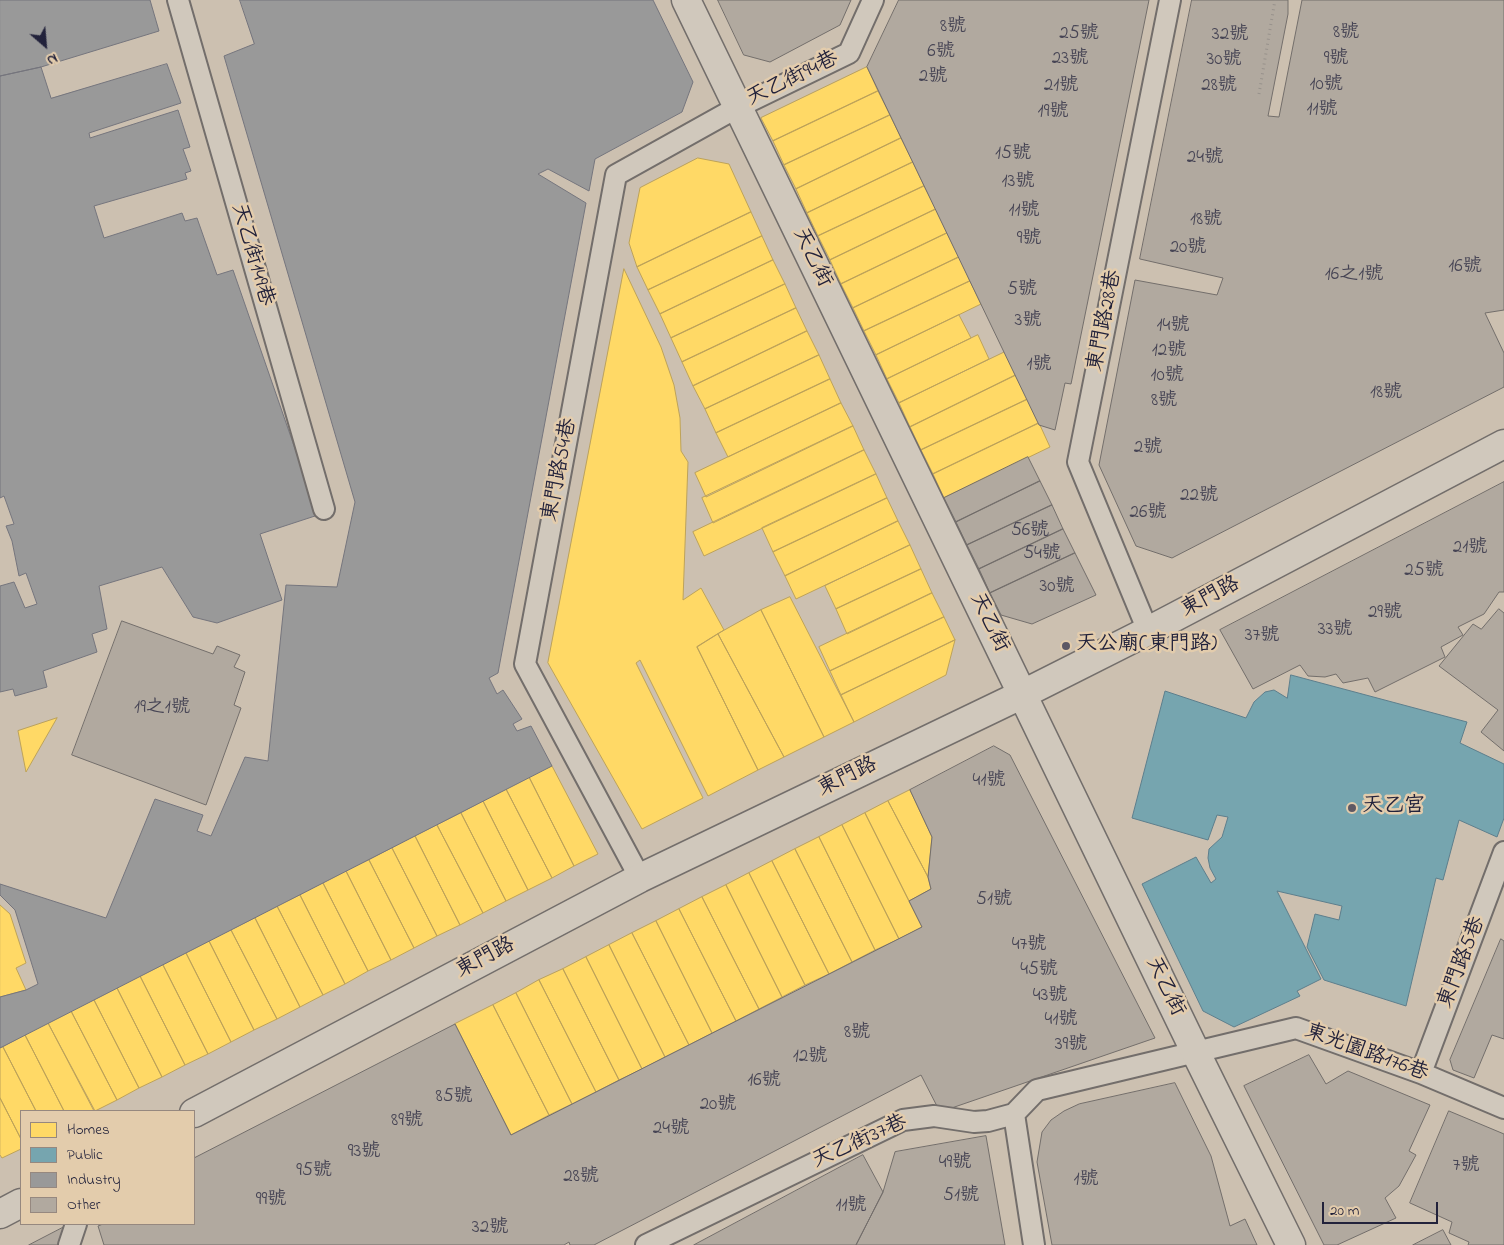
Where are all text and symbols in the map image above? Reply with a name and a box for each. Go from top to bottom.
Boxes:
house number: 8號 [940,17,966,39]
north arrow [20,20,70,70]
house number: 8號 [1333,23,1359,45]
house number: 25號 [1059,24,1099,46]
house number: 32號 [1212,25,1248,47]
house number: 6號 [927,42,955,64]
text: N [43,47,61,70]
street label: 天乙街94巷 [743,47,843,113]
house number: 23號 [1052,49,1088,71]
house number: 9號 [1324,49,1348,71]
house number: 30號 [1206,50,1242,72]
house number: 2號 [919,67,947,89]
house number: 10號 [1309,75,1343,97]
house number: 21號 [1044,76,1078,98]
house number: 28號 [1201,76,1237,98]
house number: 11號 [1306,100,1338,122]
house number: 19號 [1038,102,1068,124]
house number: 15號 [995,144,1031,166]
house number: 24號 [1187,148,1223,170]
house number: 13號 [1002,172,1034,194]
street label: 天乙街149巷 [224,201,278,309]
house number: 11號 [1008,201,1040,223]
house number: 18號 [1190,210,1222,232]
street label: 天乙街 [786,224,836,292]
house number: 9號 [1017,229,1041,251]
house number: 20號 [1170,238,1206,260]
house number: 16號 [1448,257,1482,279]
house number: 16之1號 [1325,265,1383,287]
street label: 東門路28巷 [1084,268,1128,374]
house number: 5號 [1007,280,1037,302]
house number: 3號 [1015,311,1041,333]
house number: 14號 [1157,316,1189,338]
house number: 12號 [1152,341,1186,363]
house number: 1號 [1026,355,1052,377]
house number: 10號 [1150,366,1184,388]
house number: 18號 [1370,383,1402,405]
house number: 8號 [1151,391,1177,413]
street label: 東門路54巷 [539,416,583,524]
house number: 2號 [1134,438,1162,460]
house number: 22號 [1180,486,1218,508]
house number: 26號 [1130,503,1166,525]
house number: 56號 [1011,521,1049,543]
house number: 21號 [1453,538,1487,560]
house number: 54號 [1023,544,1061,566]
house number: 25號 [1404,561,1444,583]
street label: 東門路 [1177,572,1245,624]
house number: 30號 [1039,577,1075,599]
street label: 天乙街 [963,589,1013,657]
house number: 29號 [1368,603,1402,625]
house number: 33號 [1318,620,1352,642]
house number: 37號 [1245,626,1279,648]
place label: 天公廟(東門路) [1076,633,1217,659]
marker: 天公廟(東門路) [1060,640,1072,652]
house number: 19之1號 [134,698,190,720]
street label: 東門路 [814,753,882,803]
house number: 41號 [973,771,1005,793]
place label: 天乙宮 [1362,795,1425,821]
marker: 天乙宮 [1346,802,1358,814]
house number: 51號 [976,890,1012,912]
street label: 東門路5巷 [1434,914,1492,1012]
street label: 東門路 [452,933,520,985]
house number: 47號 [1012,935,1046,957]
street label: 天乙街 [1139,953,1189,1021]
house number: 45號 [1020,960,1058,982]
house number: 43號 [1033,986,1067,1008]
house number: 41號 [1045,1010,1077,1032]
street label: 東光園路176巷 [1301,1020,1431,1088]
house number: 8號 [844,1023,870,1045]
house number: 39號 [1055,1035,1087,1057]
house number: 12號 [793,1047,827,1069]
house number: 16號 [747,1071,781,1093]
house number: 85號 [436,1087,472,1109]
house number: 20號 [700,1095,736,1117]
legend [20,1110,195,1225]
house number: 89號 [391,1111,423,1133]
street label: 天乙街37巷 [809,1111,911,1175]
text: Homes [67,1119,110,1141]
house number: 24號 [653,1119,689,1141]
house number: 93號 [348,1142,380,1164]
text: Public [67,1144,103,1166]
house number: 49號 [939,1153,971,1175]
house number: 7號 [1453,1156,1479,1178]
house number: 95號 [296,1161,332,1183]
house number: 28號 [563,1167,599,1189]
text: Industry [67,1169,121,1191]
house number: 1號 [1073,1170,1099,1192]
house number: 51號 [943,1186,979,1208]
house number: 99號 [256,1190,286,1212]
scale bar [1324,1192,1440,1224]
text: Other [67,1194,100,1216]
house number: 11號 [835,1196,867,1218]
text: 20 m [1330,1200,1359,1222]
house number: 32號 [472,1218,508,1240]

